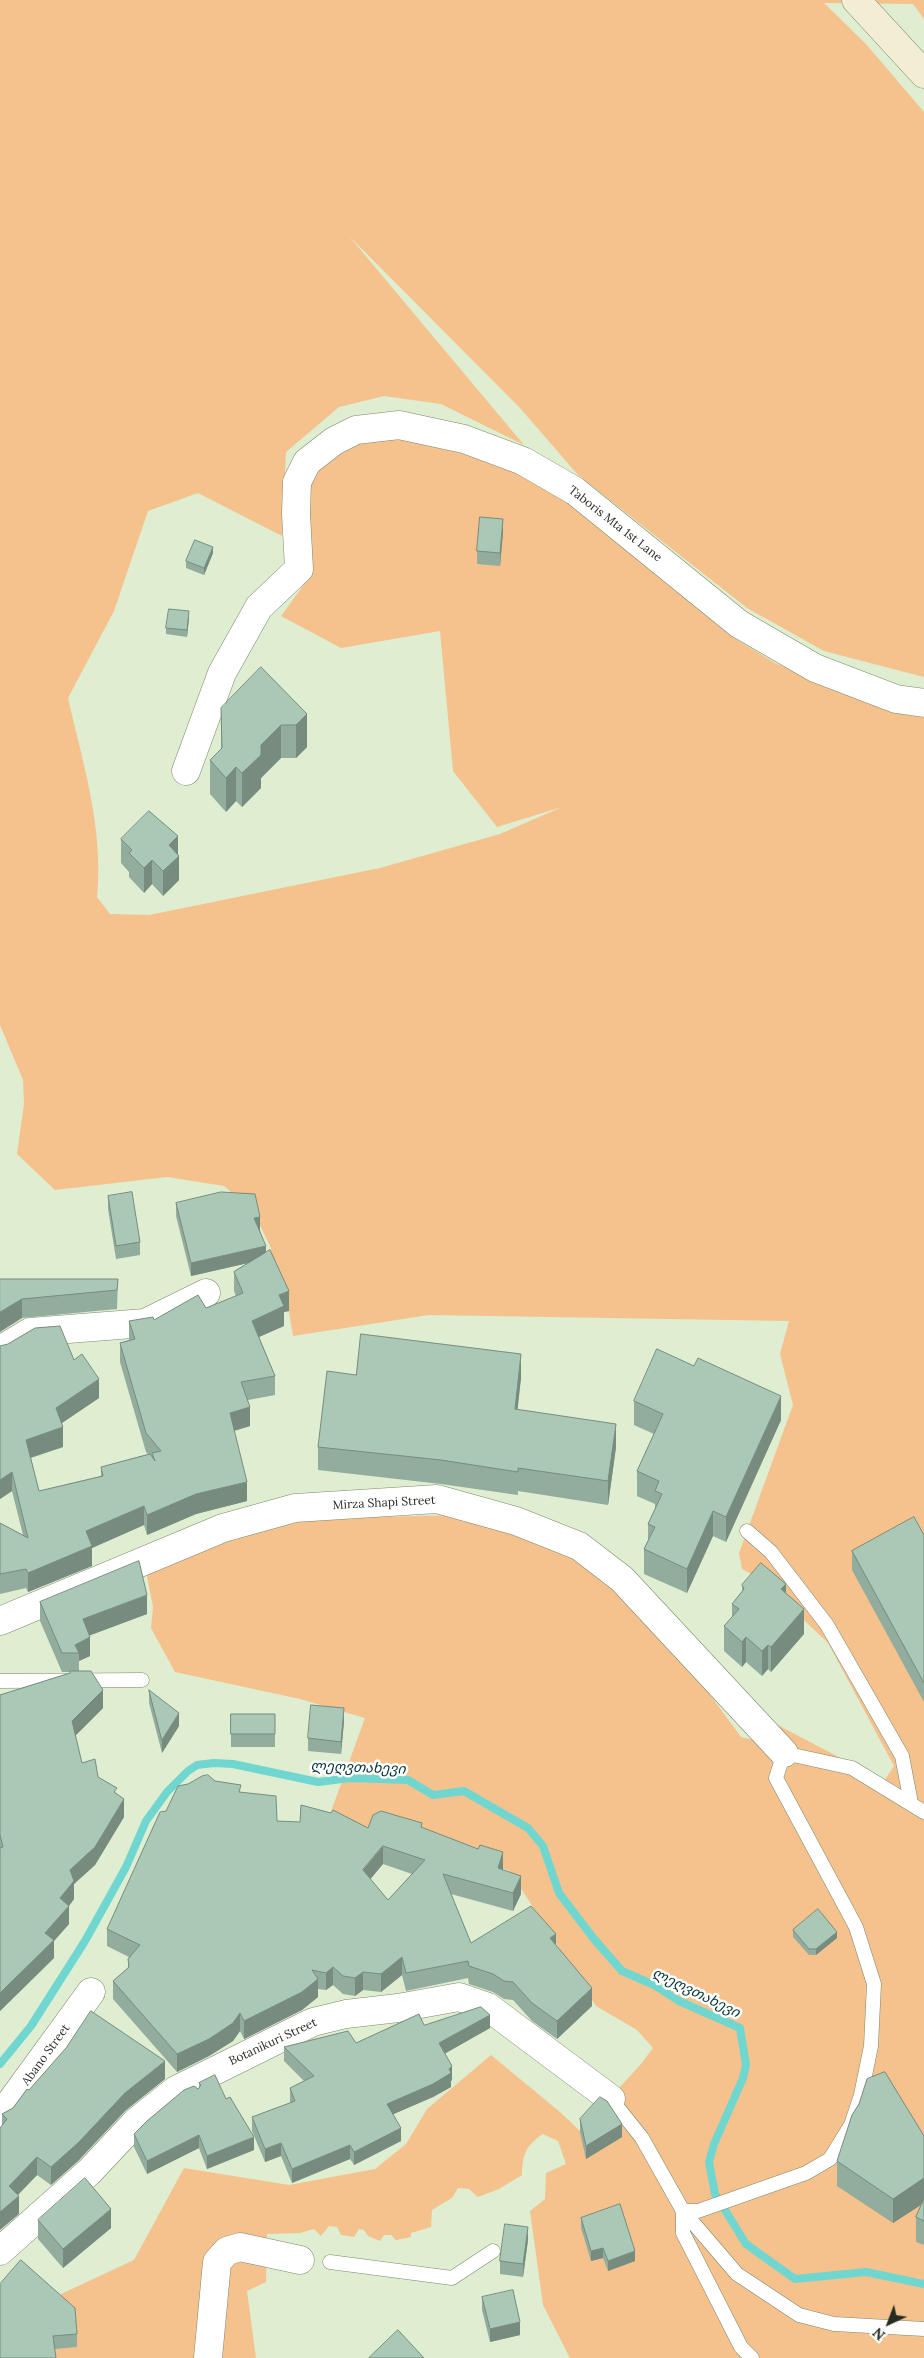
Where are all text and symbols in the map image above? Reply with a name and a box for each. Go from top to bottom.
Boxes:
street label: Taboris Mta 1st Lane [565,483,665,565]
street label: Mirza Shapi Street [332,1493,436,1513]
water label: ლეღვთახევი [310,1758,406,1778]
water label: ლეღვთახევი [650,1965,742,2021]
street label: Botanikuri Street [227,2015,319,2069]
street label: Abano Street [19,2022,73,2088]
north arrow [864,2298,914,2348]
text: N [869,2324,889,2344]

